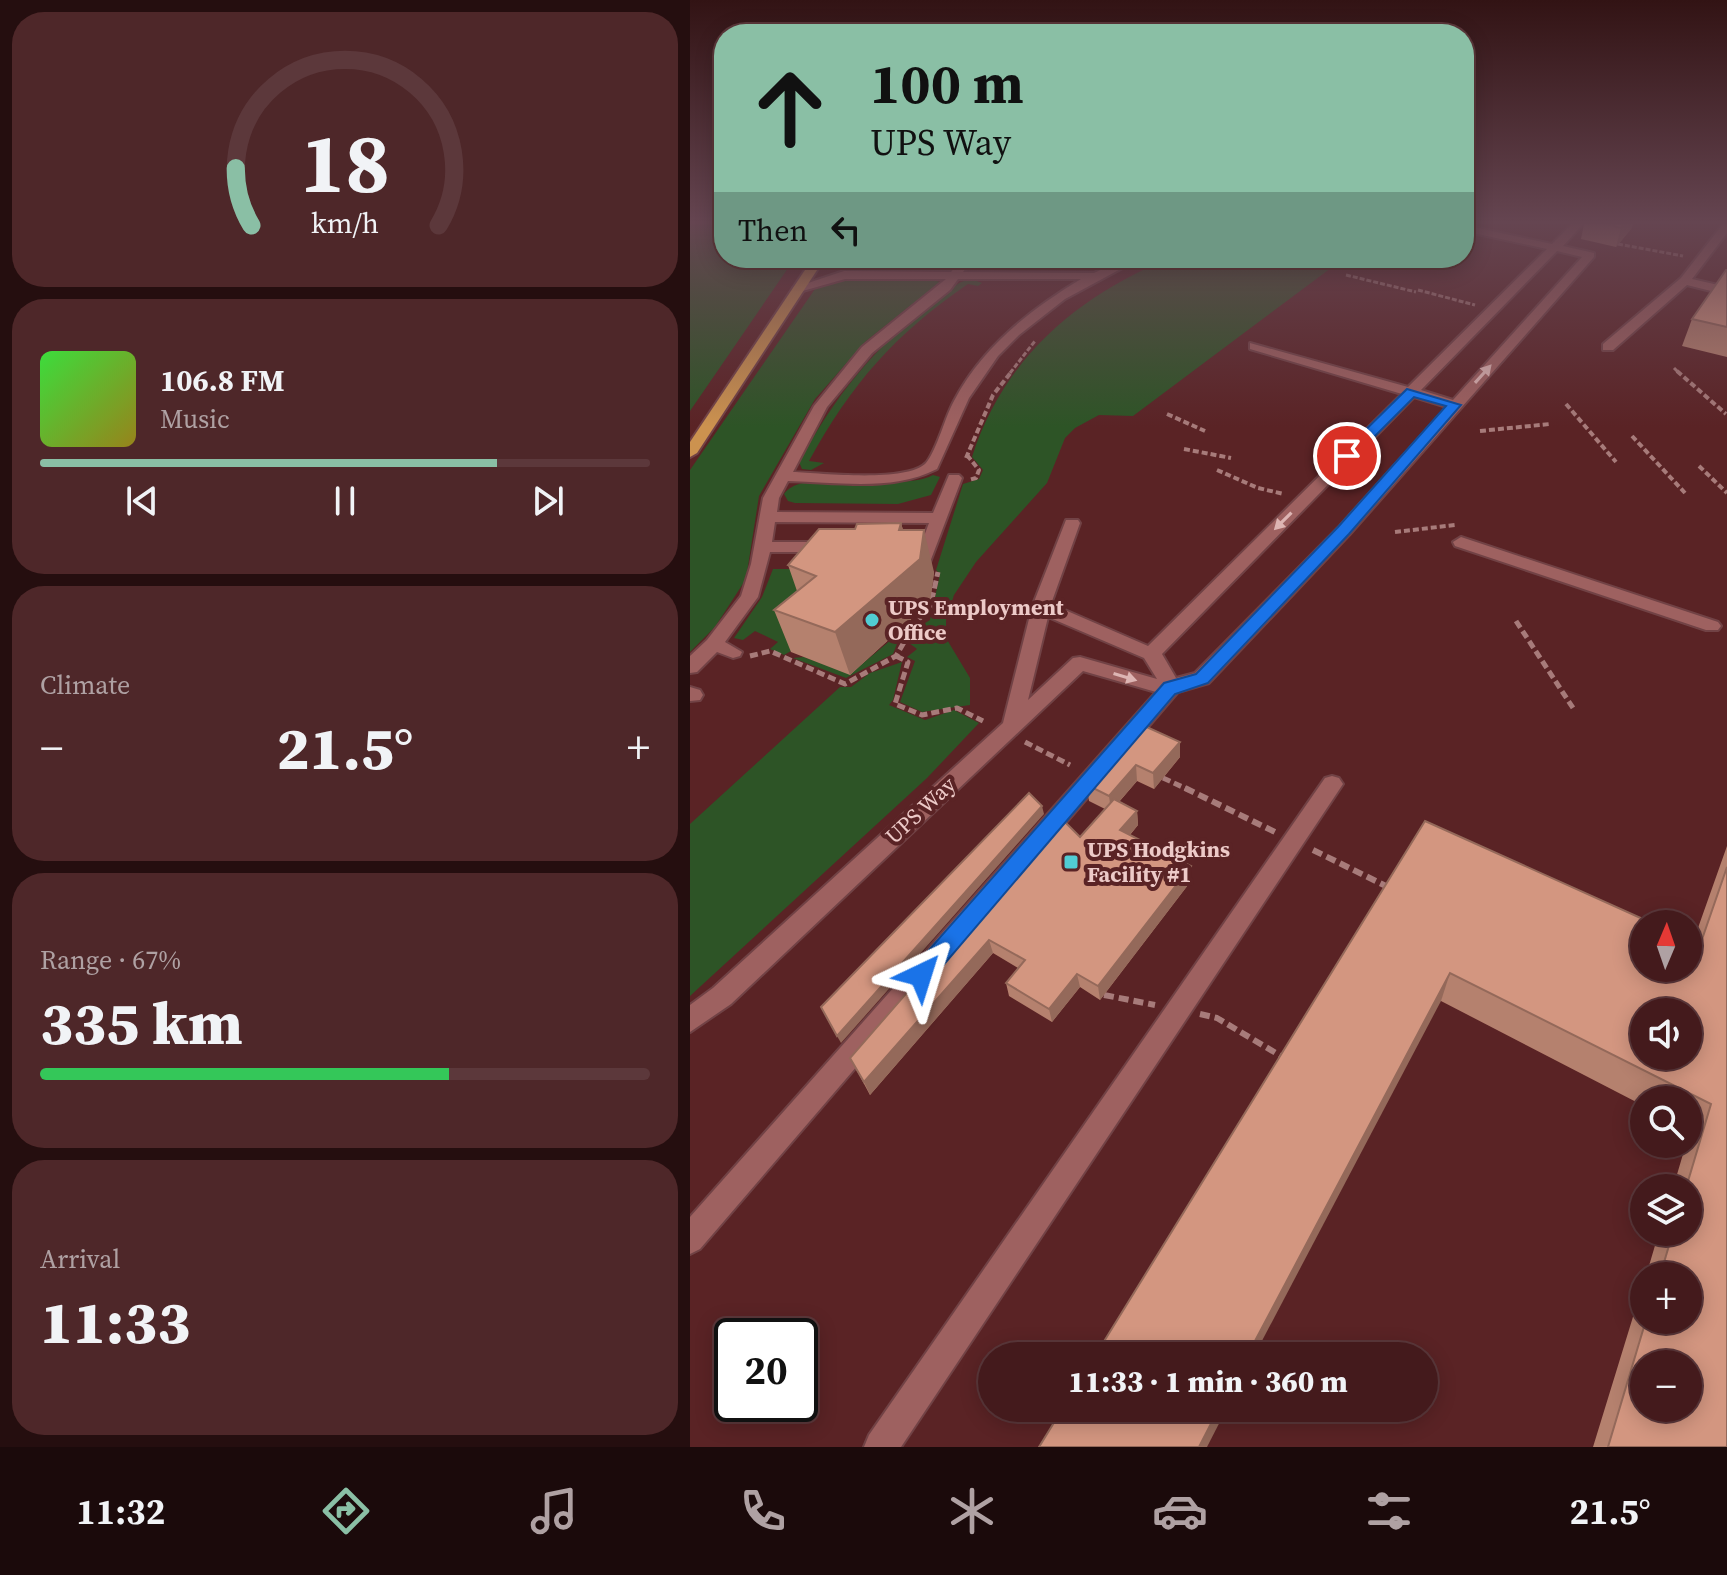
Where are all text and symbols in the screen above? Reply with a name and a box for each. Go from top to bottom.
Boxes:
text: 100 m [870,45,1024,122]
icon: ahead [738,56,842,160]
text: 18 [300,105,390,219]
text: UPS Way [870,118,1011,167]
text: km/h [311,203,379,243]
icon: left [824,208,868,252]
text: Then [738,210,808,251]
text: 106.8 FM [160,360,285,401]
one-way arrow [1473,364,1491,383]
text: Music [160,401,230,437]
pin [1313,422,1381,490]
icon: arrive [1325,434,1369,478]
icon: previous [120,479,164,523]
icon: pause [323,479,367,523]
icon: next [526,479,570,523]
one-way arrow [1274,511,1293,530]
place label: UPS Employment Office [888,592,1065,647]
marker: UPS Employment Office [863,611,881,629]
text: Climate [40,667,130,703]
one-way arrow [1113,671,1137,683]
text: 21.5° [277,707,413,789]
text: − [40,717,63,778]
text: + [627,717,650,778]
street label: UPS Way [878,769,962,850]
place label: UPS Hodgkins Facility #1 [1087,834,1230,889]
marker: UPS Hodgkins Facility #1 [1062,853,1080,871]
north arrow [1630,910,1702,982]
map controls [1630,910,1702,1422]
position arrow [879,933,963,1017]
text: Range · 67% [40,942,181,978]
text: 335 km [40,982,243,1064]
button: sound [1630,998,1702,1070]
button: search [1630,1086,1702,1158]
button: layers [1630,1174,1702,1246]
text: Arrival [40,1241,120,1277]
button: + [1630,1262,1702,1334]
text: 11:33 [40,1281,190,1363]
speed limit sign: 20 [714,1318,818,1422]
button: − [1630,1350,1702,1422]
text: 11:33 · 1 min · 360 m [1068,1361,1348,1402]
icon: directions [318,1483,374,1539]
icon: music [526,1483,582,1539]
icon: phone [735,1483,791,1539]
icon: climate [944,1483,1000,1539]
icon: car [1152,1483,1208,1539]
icon: filters [1361,1483,1417,1539]
text: 11:32 [76,1487,165,1536]
text: 21.5° [1569,1487,1651,1536]

